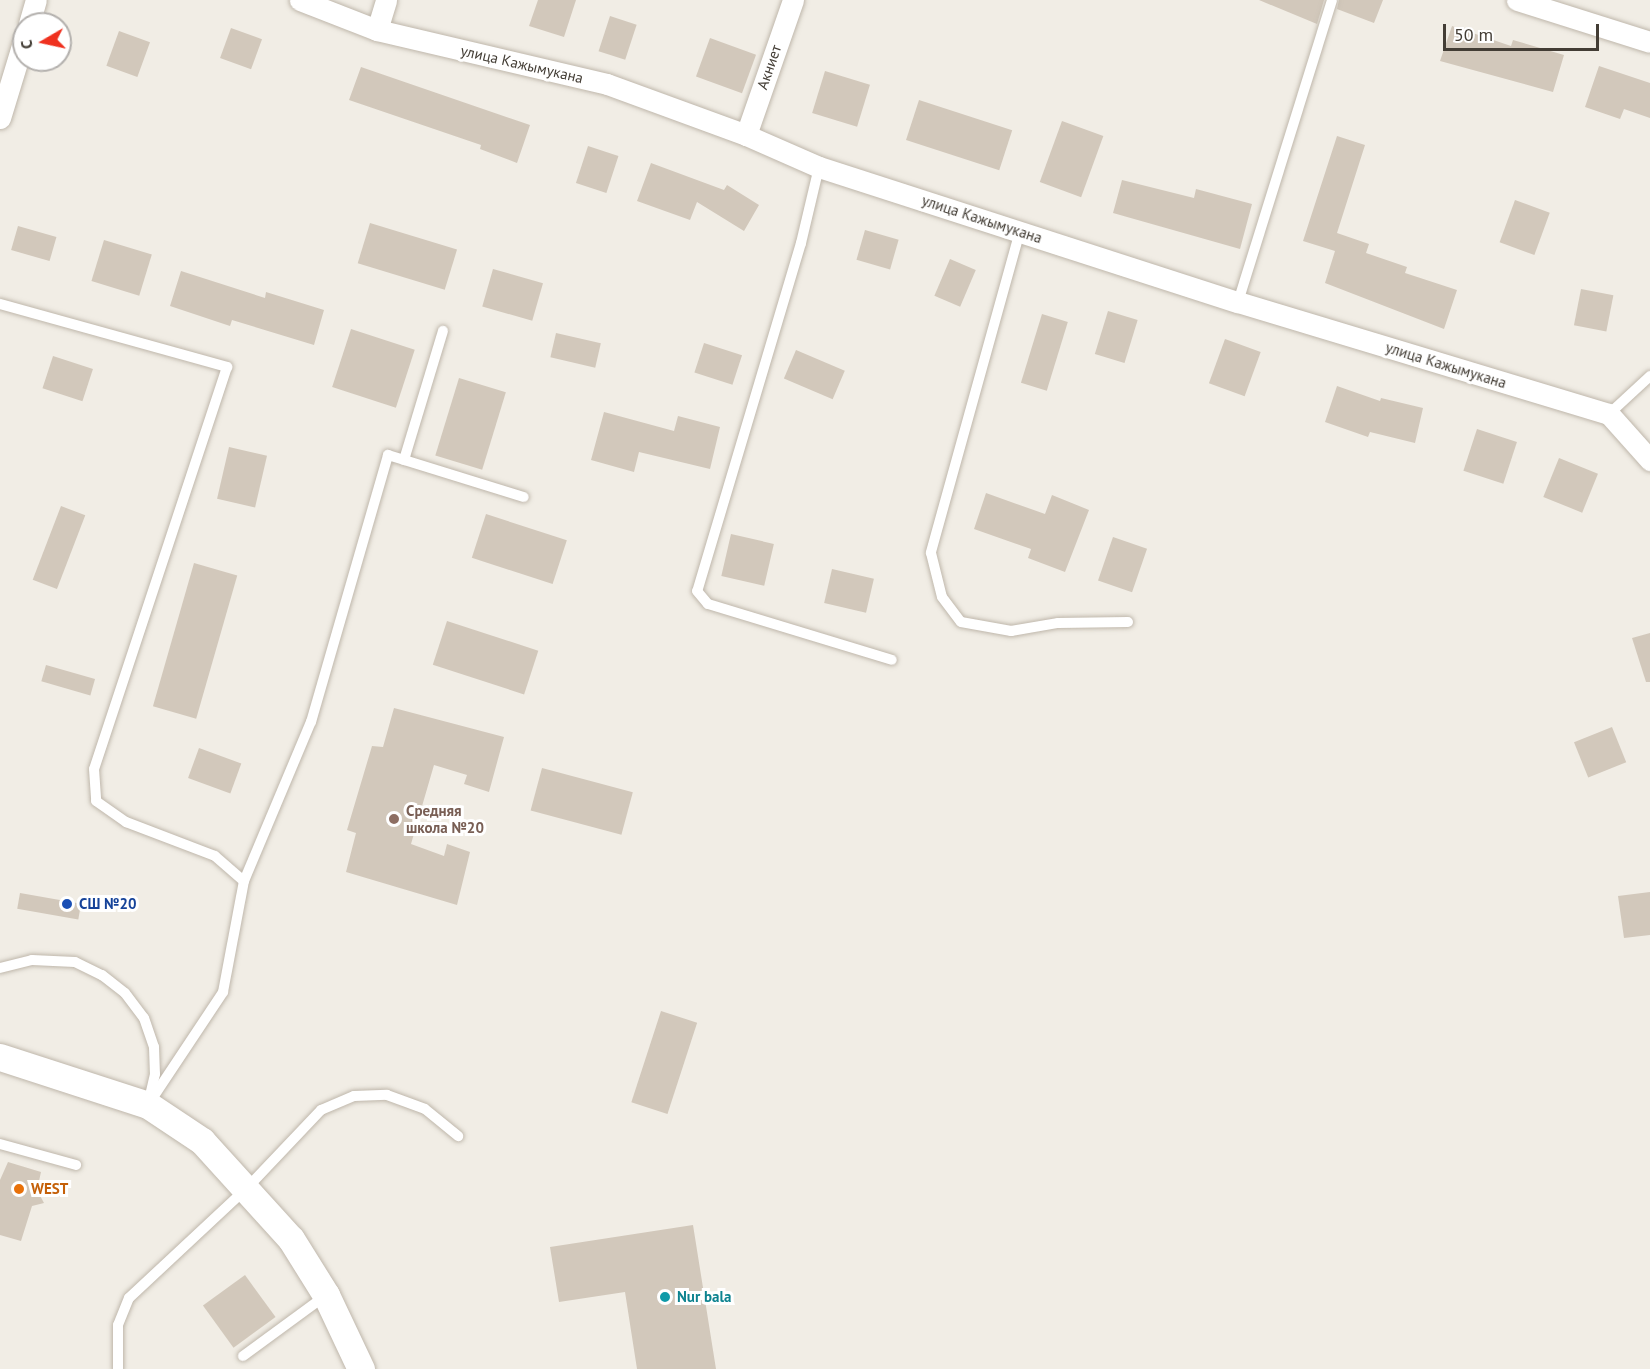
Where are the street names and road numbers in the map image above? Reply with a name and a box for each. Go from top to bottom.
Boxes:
street label: улица Кажымукана [459,41,585,87]
street label: Акниет [753,42,785,92]
street label: улица Кажымукана [920,191,1044,247]
street label: улица Кажымукана [1383,338,1509,392]

